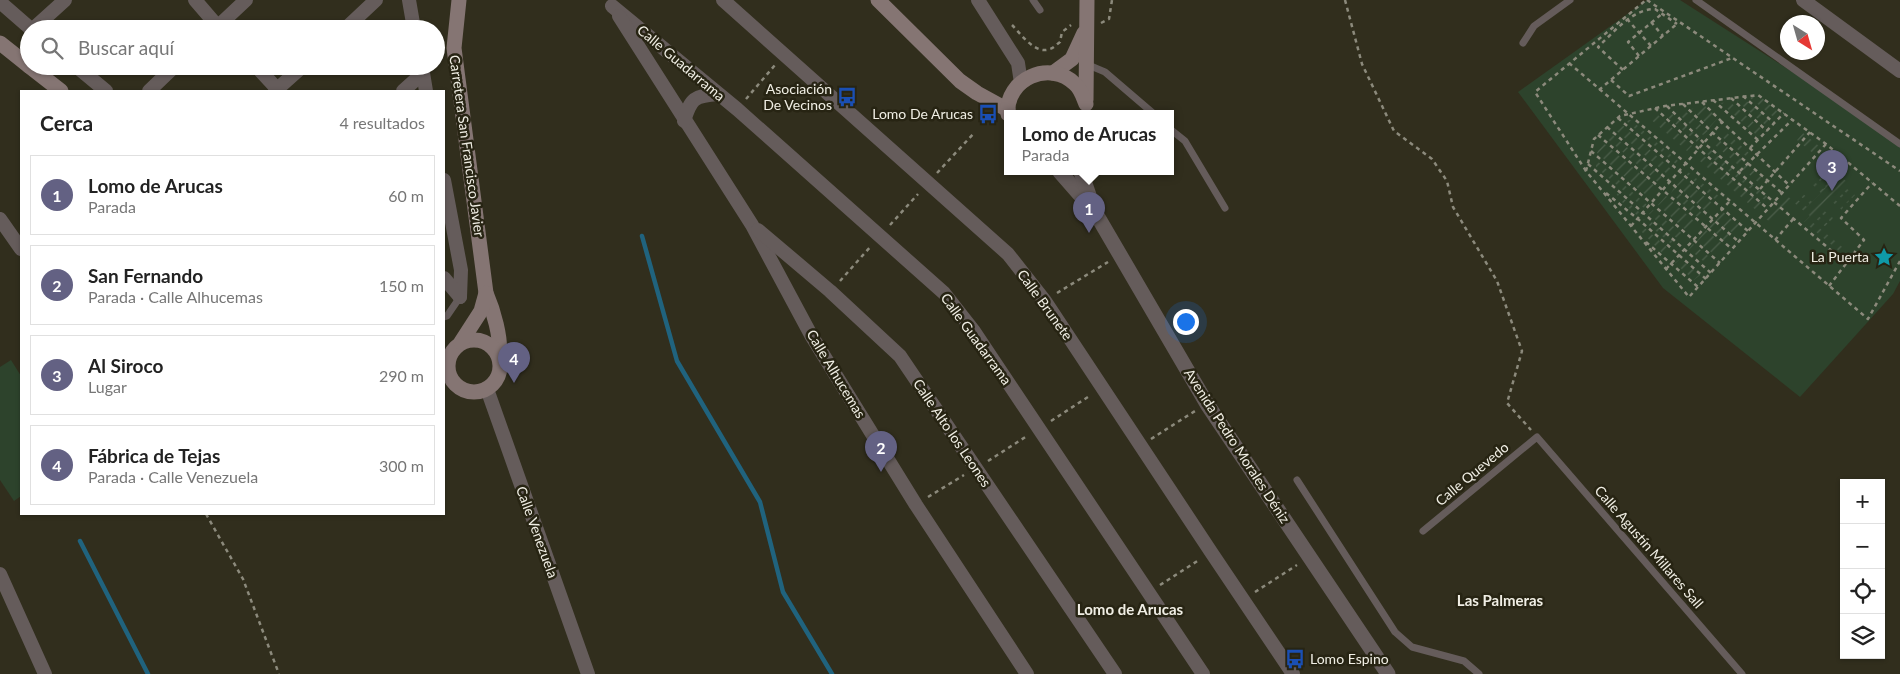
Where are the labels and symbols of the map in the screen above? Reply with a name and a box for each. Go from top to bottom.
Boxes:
north arrow [1780,15,1825,60]
street label: Calle Guadarrama [634,21,729,104]
street label: Carretera San Francisco Javier [446,54,489,238]
place label: Asociación De Vecinos [763,80,832,113]
bus stop icon: Asociación De Vecinos [836,86,858,108]
bus stop icon: Lomo De Arucas [977,103,999,125]
place label: Lomo De Arucas [872,105,973,122]
pin: 3 [1816,150,1848,191]
pin: 1 [1073,192,1105,233]
place icon: La Puerta [1873,246,1895,268]
place label: La Puerta [1811,248,1869,265]
street label: Calle Brunete [1014,266,1077,343]
street label: Calle Guadarrama [937,290,1015,388]
your location [1173,309,1199,335]
street label: Calle Alhucemas [803,326,870,421]
pin: 4 [498,342,530,383]
street label: Avenida Pedro Morales Déniz [1181,365,1294,526]
street label: Calle Alto los Leones [910,375,995,490]
pin: 2 [865,431,897,472]
street label: Calle Quevedo [1432,438,1512,509]
street label: Calle Agustín Millares Sall [1592,482,1707,611]
street label: Calle Venezuela [513,484,562,580]
district label: Las Palmeras [1457,591,1544,609]
district label: Lomo de Arucas [1077,600,1184,618]
bus stop icon: Lomo Espino [1284,648,1306,670]
place label: Lomo Espino [1310,650,1389,667]

